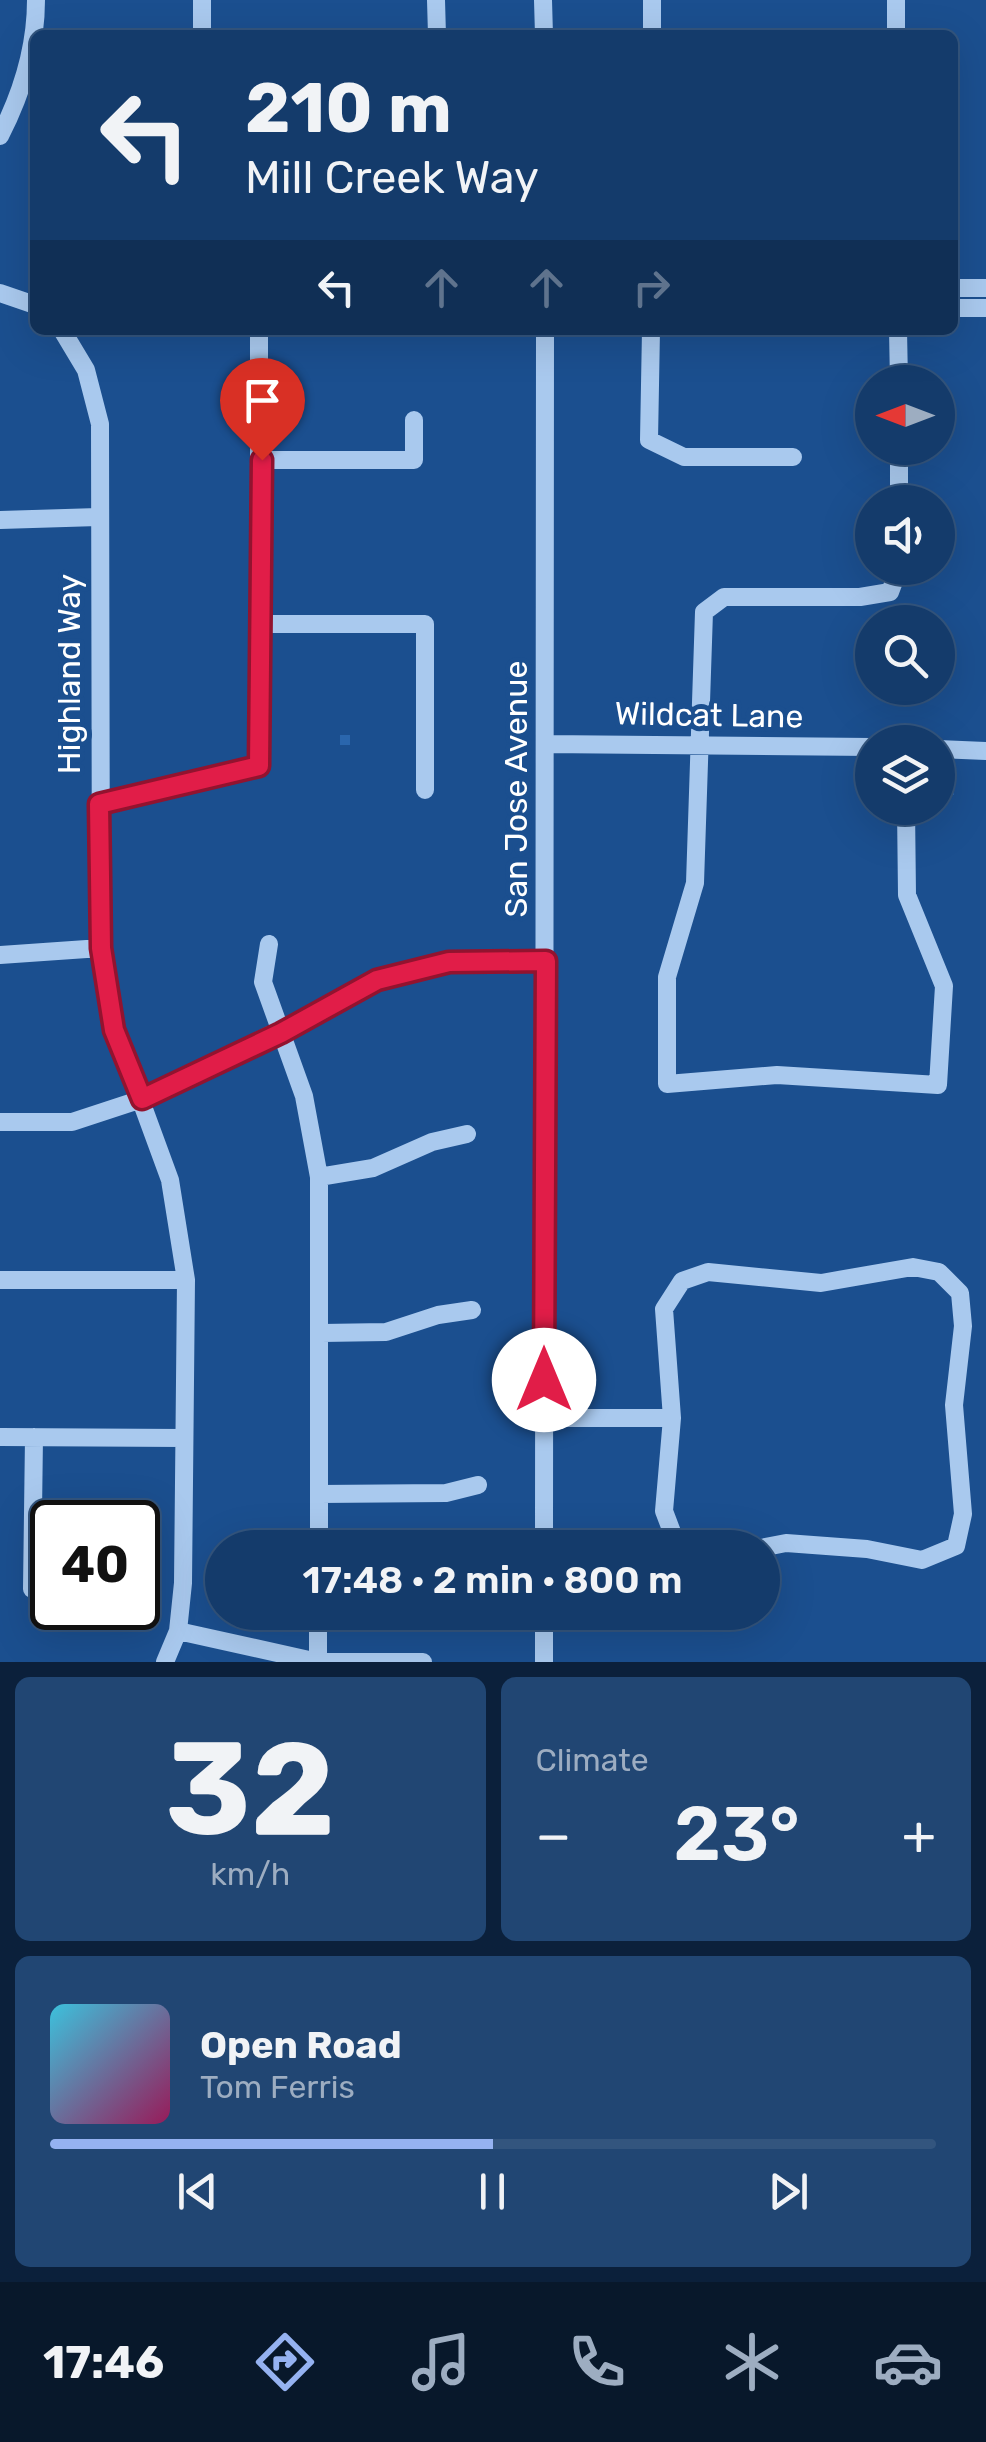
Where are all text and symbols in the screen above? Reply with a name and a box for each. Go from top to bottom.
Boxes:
text: 210 m [245,67,452,150]
icon: left [80,70,210,200]
text: Mill Creek Way [245,151,539,204]
icon: left [309,260,364,315]
icon: ahead [414,260,469,315]
icon: ahead [519,260,574,315]
icon: right [624,260,679,315]
pin [220,358,305,461]
north arrow [855,365,955,465]
map controls [855,365,955,825]
icon: arrive [235,373,290,428]
button: sound [855,485,955,585]
street label: Highland Way [50,574,88,774]
button: search [855,605,955,705]
street label: San Jose Avenue [497,661,535,917]
street label: Wildcat Lane [614,694,804,736]
button: layers [855,725,955,825]
position arrow [492,1328,596,1432]
speed limit sign: 40 [30,1500,160,1630]
text: 17:48 · 2 min · 800 m [302,1557,683,1603]
text: 32 [165,1712,335,1867]
text: Climate [536,1741,649,1779]
text: 23° [673,1790,800,1879]
text: − [536,1803,571,1868]
text: + [902,1803,936,1868]
text: km/h [210,1855,290,1893]
text: Open Road [200,2022,402,2068]
text: Tom Ferris [200,2068,355,2106]
icon: previous [170,2164,225,2219]
icon: pause [465,2164,520,2219]
icon: next [761,2164,816,2219]
icon: directions [250,2327,320,2397]
icon: music [406,2327,476,2397]
icon: phone [562,2327,632,2397]
icon: climate [717,2327,787,2397]
icon: car [873,2327,943,2397]
text: 17:46 [43,2336,164,2389]

